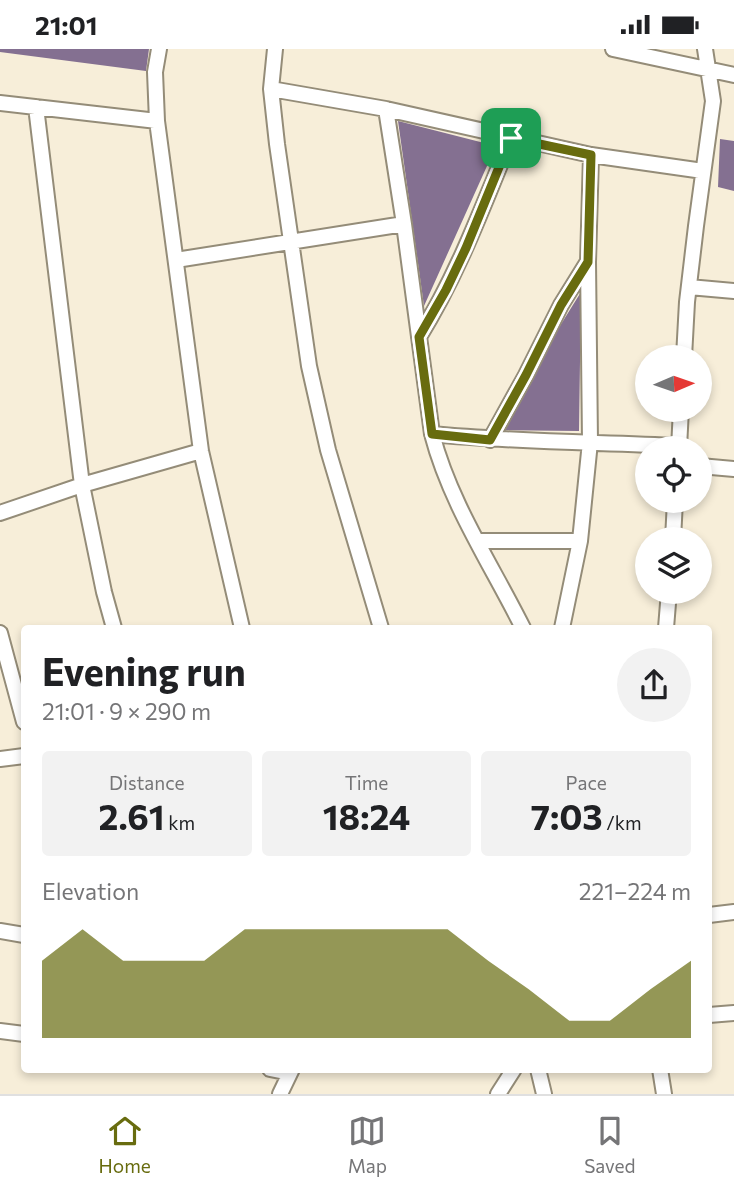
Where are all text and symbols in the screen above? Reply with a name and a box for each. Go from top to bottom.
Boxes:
text: 21:01 [35,9,97,40]
pin [481,108,541,168]
icon: arrive [492,119,530,157]
north arrow [635,345,712,422]
map controls [635,345,712,604]
button: locate [635,436,712,513]
button: layers [635,527,712,604]
text: Evening run [42,647,246,694]
button: share [617,648,691,722]
text: 21:01 · 9 × 290 m [42,697,211,725]
text: Distance [109,771,185,794]
text: Time [345,771,388,794]
text: Pace [566,771,607,794]
text: 2.61 [99,794,165,837]
text: 18:24 [323,794,410,837]
text: 7:03 [531,794,603,837]
text: km [165,811,195,834]
text: /km [603,811,642,834]
text: Elevation [42,877,139,905]
text: 221–224 m [579,877,691,905]
tab: Home [99,1112,151,1177]
tab: Map [348,1112,387,1177]
tab: Saved [584,1112,635,1177]

